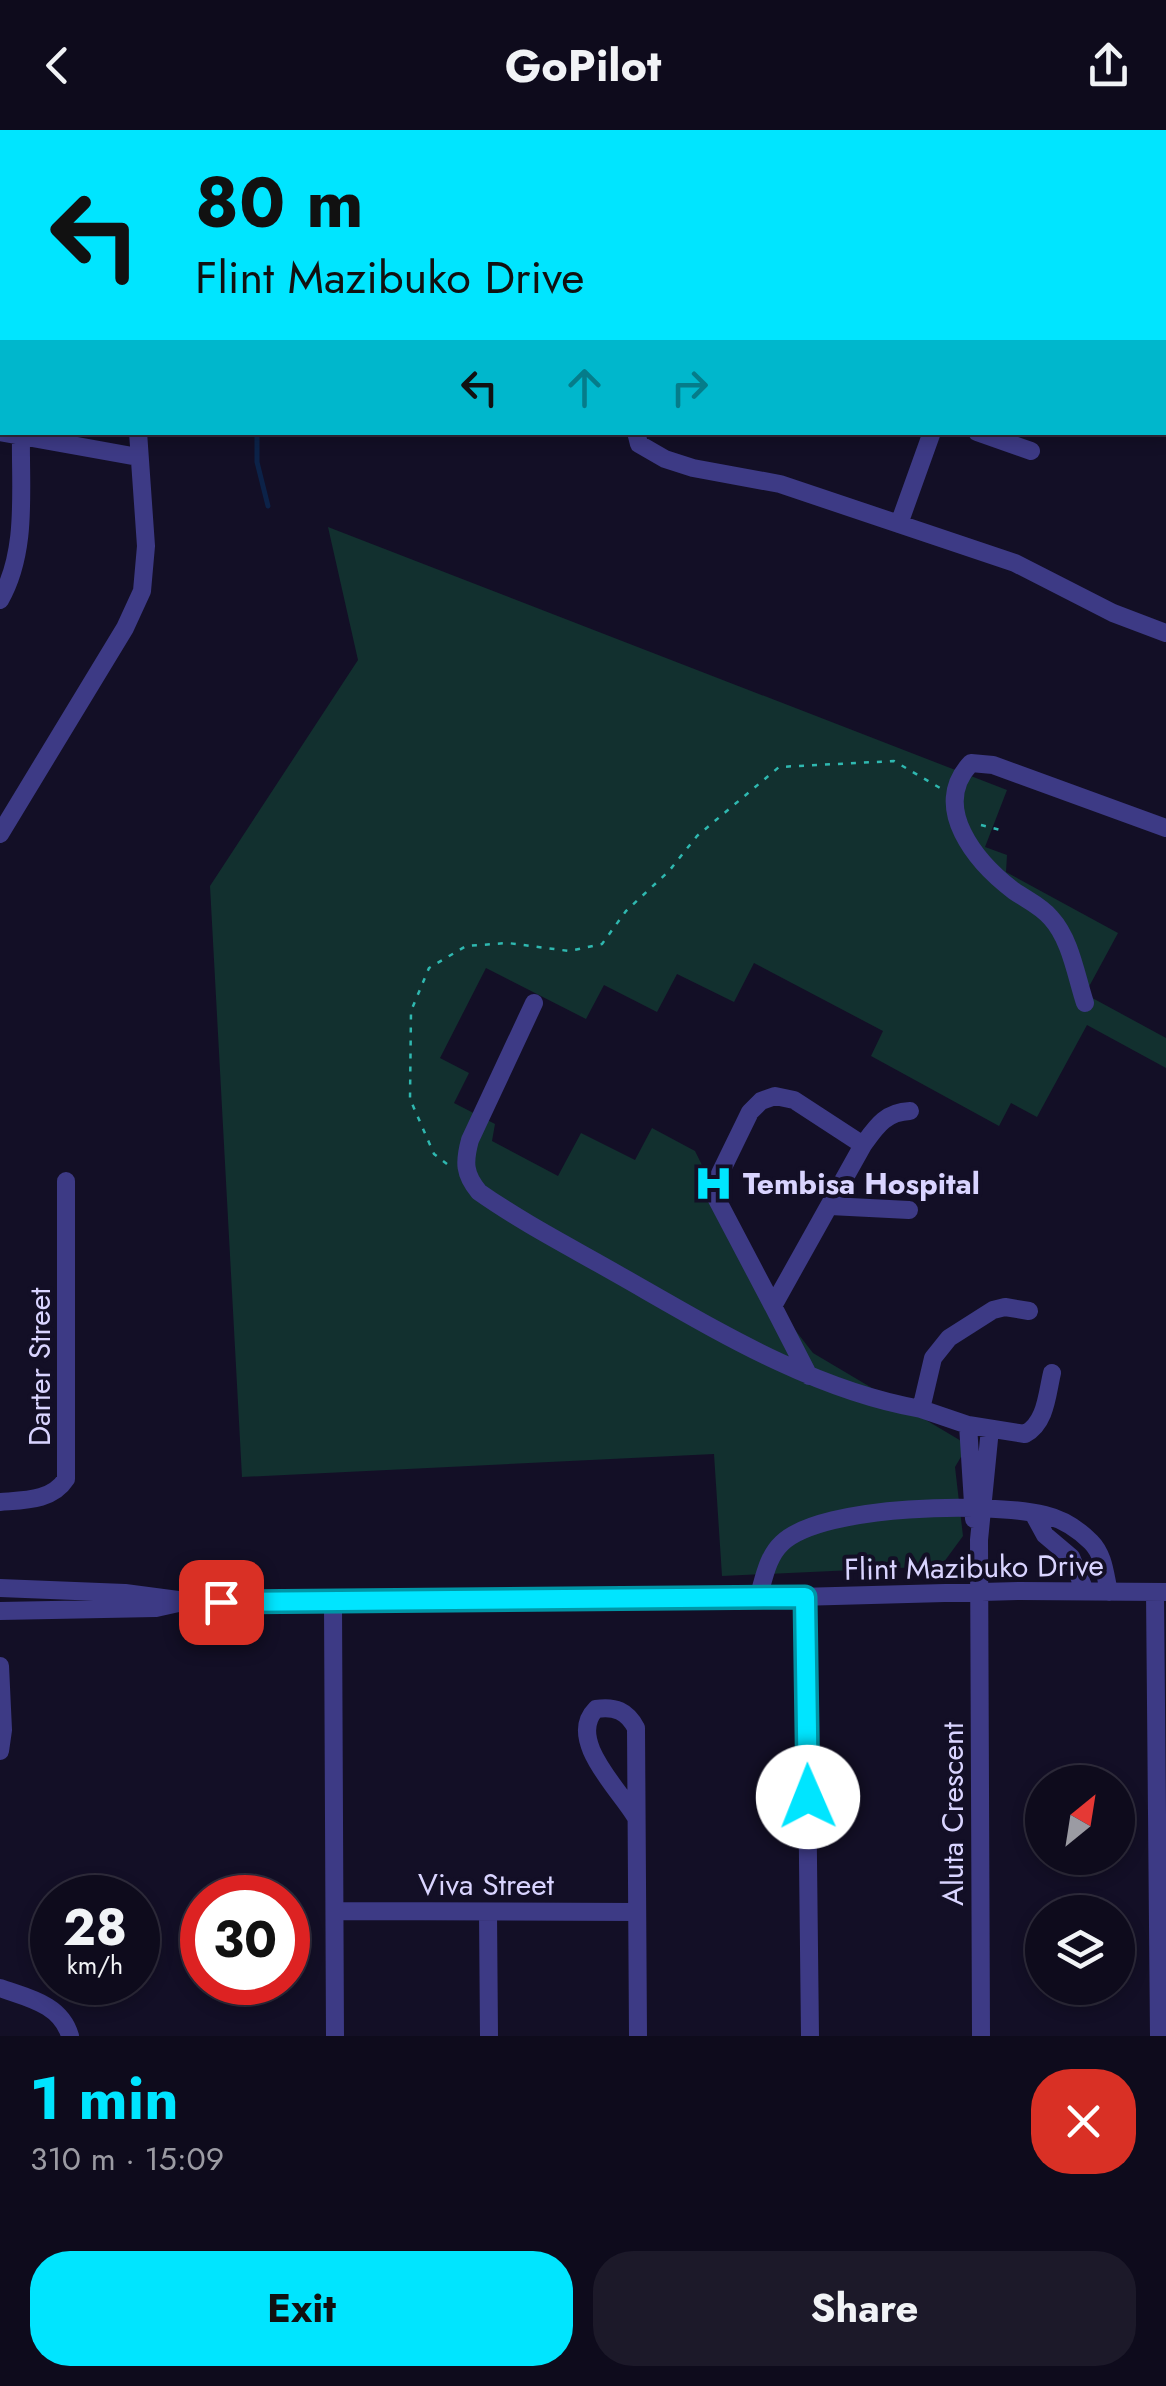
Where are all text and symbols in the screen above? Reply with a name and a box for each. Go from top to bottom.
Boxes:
text: GoPilot [505,33,661,98]
icon: back [30,38,85,93]
icon: share [1081,38,1136,93]
text: 80 m [195,152,364,253]
icon: left [30,170,160,300]
text: Flint Mazibuko Drive [195,245,584,310]
icon: left [452,360,507,415]
icon: ahead [557,360,612,415]
icon: right [662,360,717,415]
hospital icon: Tembisa Hospital [692,1162,734,1204]
place label: Tembisa Hospital [743,1162,980,1205]
street label: Darter Street [18,1287,61,1446]
street label: Flint Mazibuko Drive [844,1543,1104,1591]
pin [179,1560,264,1645]
icon: arrive [194,1575,249,1630]
street label: Aluta Crescent [931,1721,974,1906]
position arrow [756,1745,860,1849]
north arrow [1025,1765,1135,1875]
map controls [1025,1765,1135,2005]
street label: Viva Street [418,1863,555,1906]
speed limit sign: 30 [180,1875,310,2005]
text: 28 [63,1891,127,1964]
button: layers [1025,1895,1135,2005]
text: km/h [67,1947,123,1983]
text: 1 min [30,2055,179,2142]
button: close [1031,2069,1136,2174]
text: 310 m · 15:09 [30,2136,224,2182]
button: Exit [30,2251,573,2366]
button: Share [593,2251,1136,2366]

